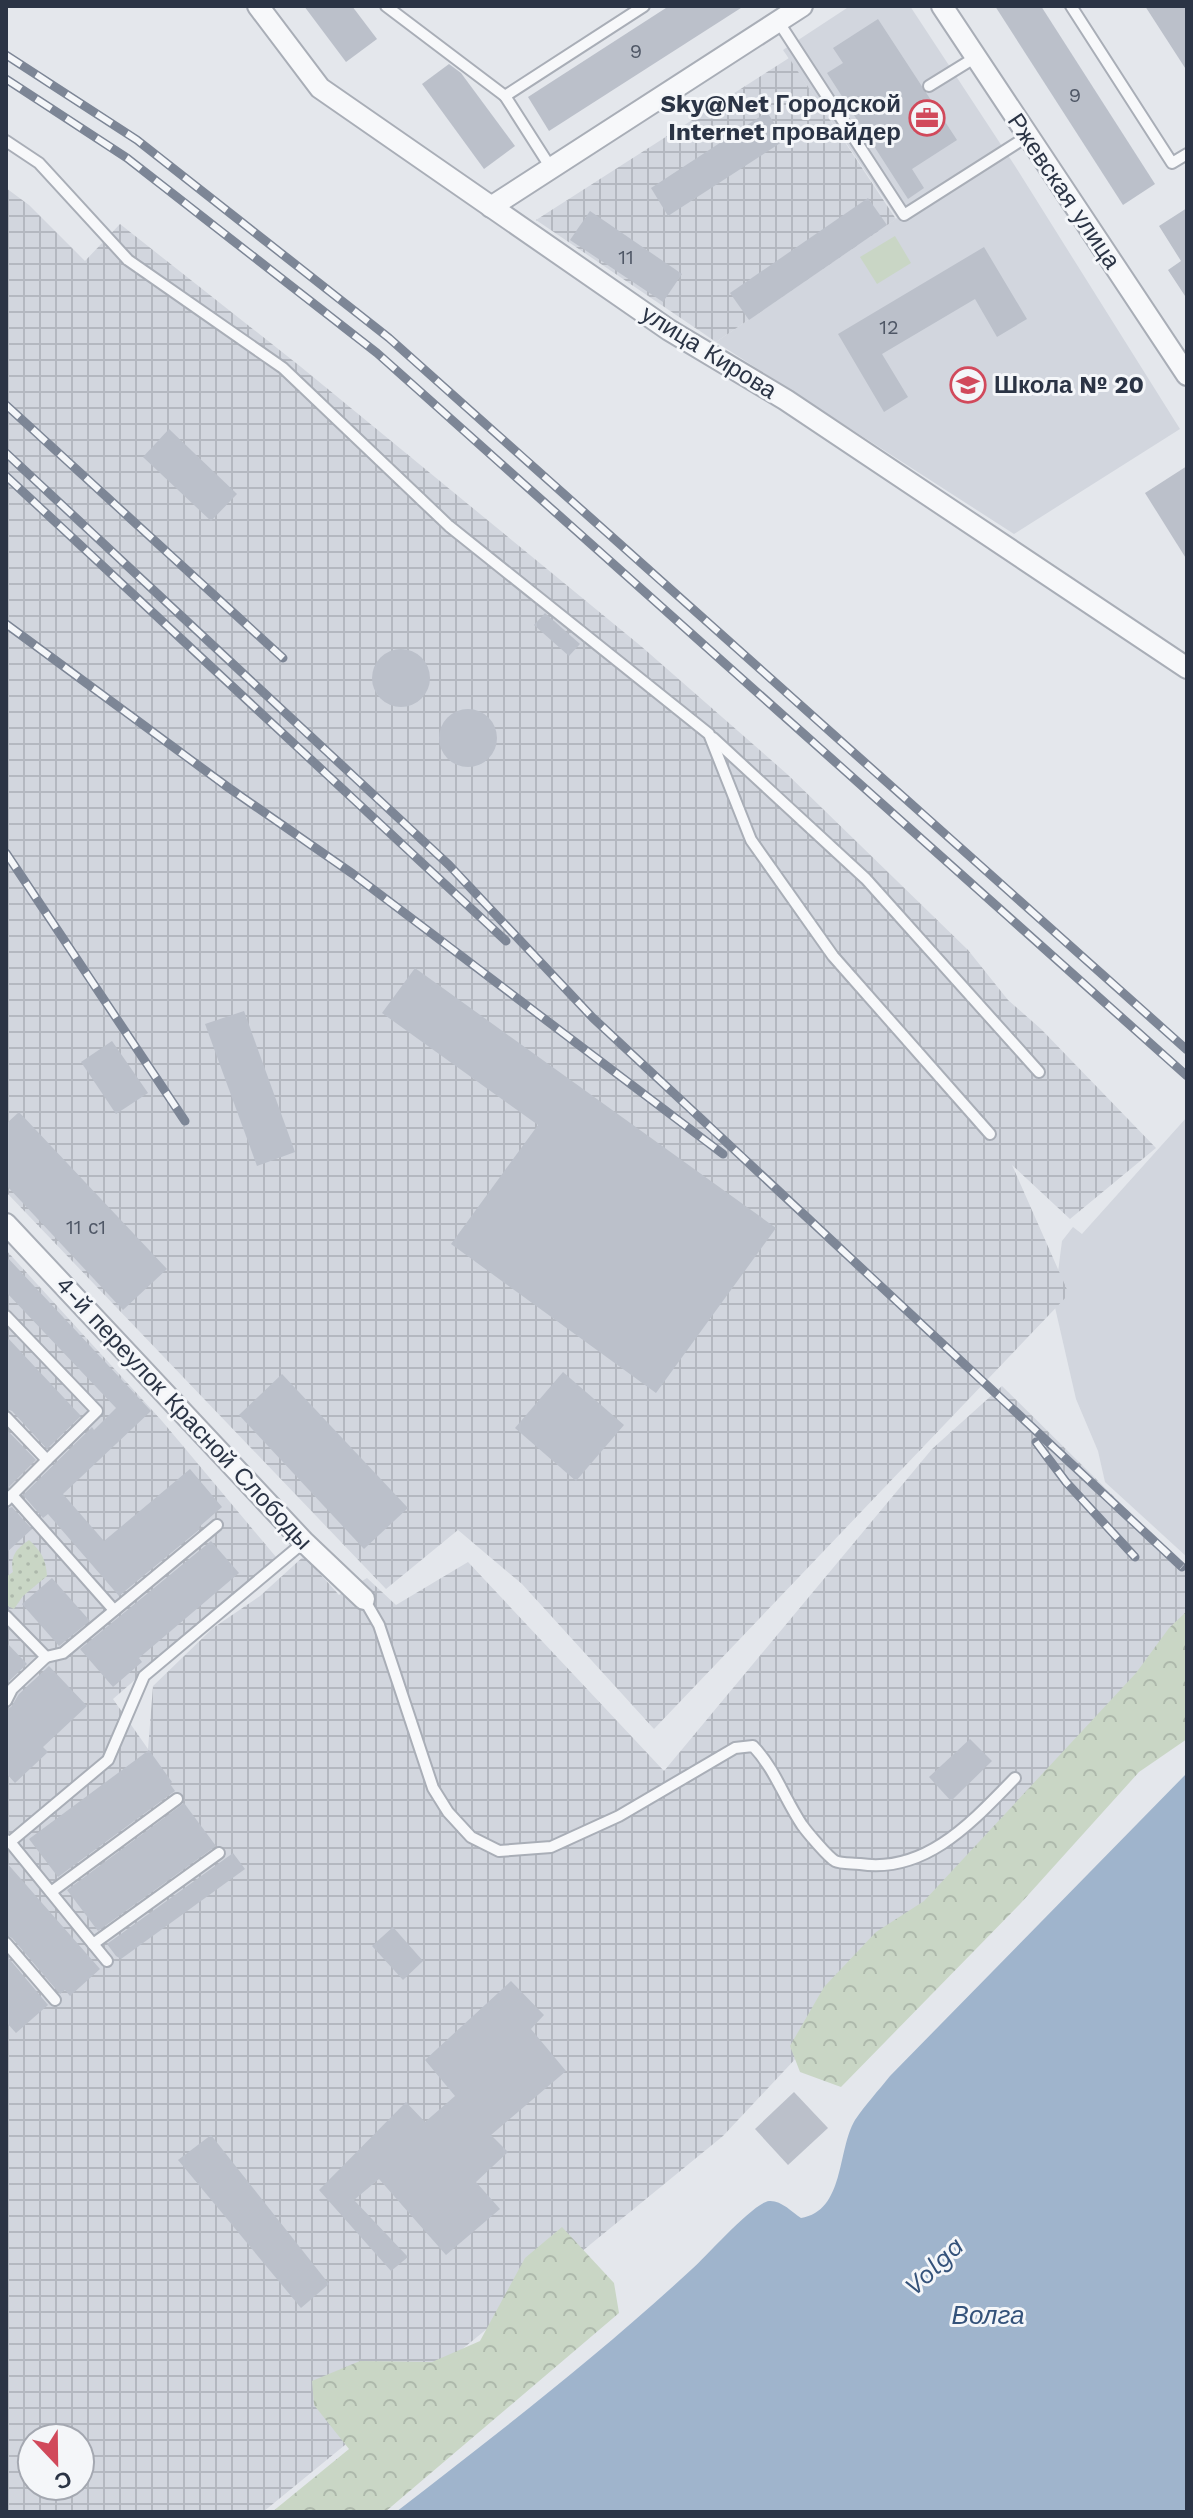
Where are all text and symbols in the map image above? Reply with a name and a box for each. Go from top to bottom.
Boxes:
house number: 9 [630,39,642,63]
house number: 9 [1069,83,1081,107]
place label: Sky@Net Городской Internet провайдер [660,90,901,146]
office icon: Sky@Net Городской Internet провайдер [908,99,946,137]
street label: Ржевская улица [1002,108,1127,275]
house number: 11 [618,245,634,269]
street label: улица Кирова [636,299,782,405]
house number: 12 [879,315,899,339]
school or university icon: Школа № 20 [949,366,987,404]
place label: Школа № 20 [994,371,1144,399]
house number: 11 с1 [66,1215,106,1239]
street label: 4-й переулок Красной Слободы [50,1271,318,1555]
water label: Volga [898,2231,970,2301]
water label: Волга [952,2300,1024,2330]
north arrow [16,2422,96,2502]
text: С [51,2466,75,2495]

